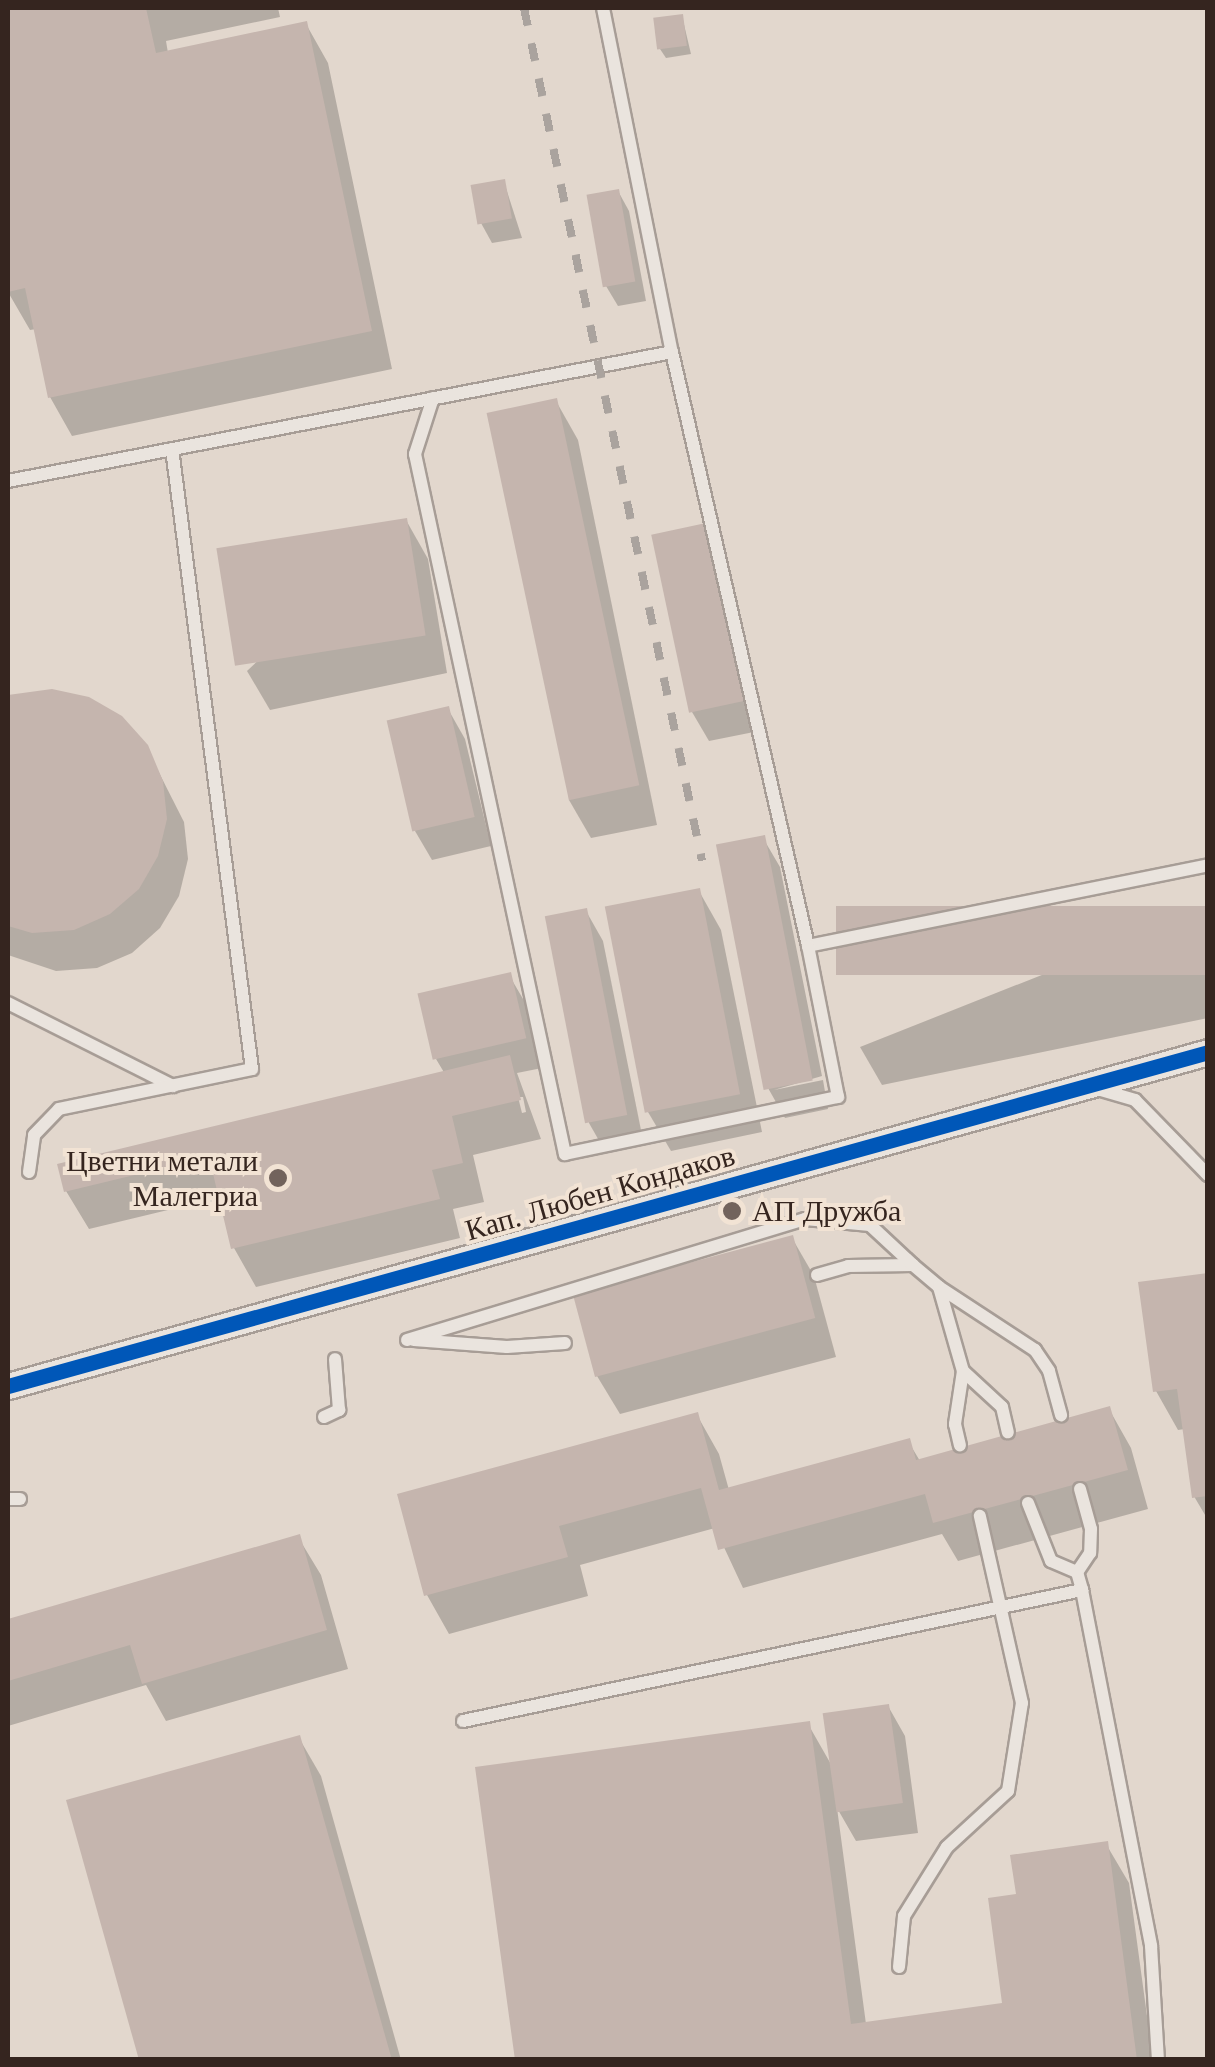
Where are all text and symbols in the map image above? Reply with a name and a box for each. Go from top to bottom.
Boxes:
street label: Кап. Любен Кондаков [461,1137,739,1249]
place label: Цветни метали Малегриа [66,1143,258,1214]
marker: Цветни метали Малегриа [267,1167,289,1189]
place label: АП Дружба [752,1193,901,1229]
marker: АП Дружба [721,1200,743,1222]

